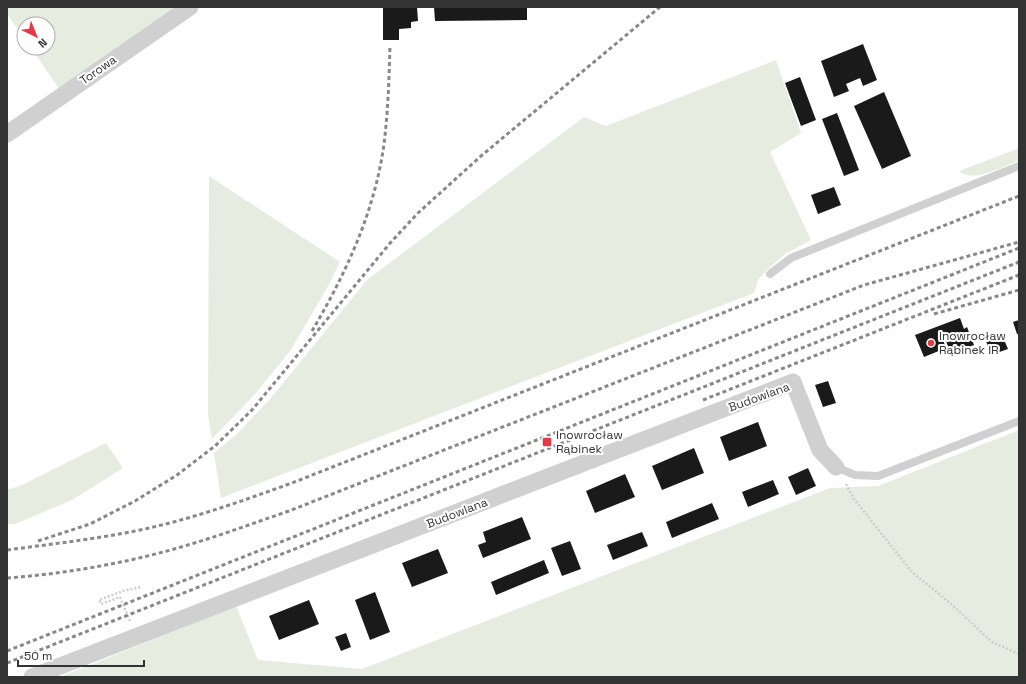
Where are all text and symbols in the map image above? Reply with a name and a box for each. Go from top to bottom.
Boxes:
north arrow [16,16,56,56]
text: N [35,36,50,51]
street label: Torowa [76,52,120,88]
place label: Inowrocław Rąbinek IR [939,328,1006,358]
marker: Inowrocław Rąbinek IR [926,338,936,348]
street label: Budowlana [726,379,792,415]
place label: Inowrocław Rąbinek [556,427,623,457]
marker: Inowrocław Rąbinek [541,436,553,448]
street label: Budowlana [424,494,490,532]
scale bar [18,642,144,668]
text: 50 m [24,648,52,664]

